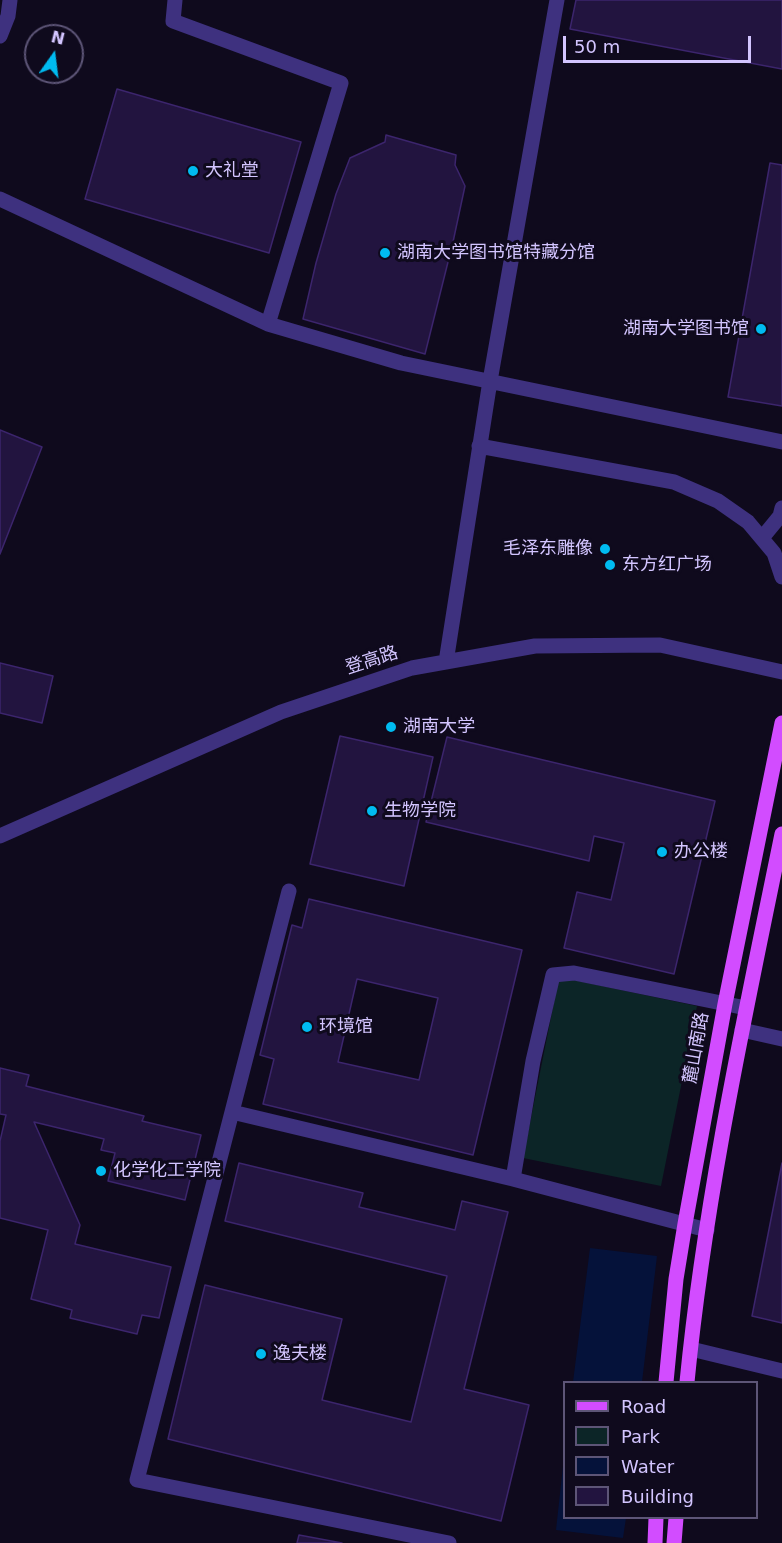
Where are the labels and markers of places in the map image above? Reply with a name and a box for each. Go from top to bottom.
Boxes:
place label: 大礼堂 [205,160,259,182]
marker: 大礼堂 [186,164,200,178]
place label: 湖南大学图书馆特藏分馆 [397,242,595,264]
marker: 湖南大学图书馆特藏分馆 [378,246,392,260]
place label: 湖南大学图书馆 [623,318,749,340]
marker: 湖南大学图书馆 [754,322,768,336]
place label: 毛泽东雕像 [503,538,593,560]
marker: 毛泽东雕像 [598,542,612,556]
place label: 东方红广场 [622,554,712,576]
marker: 东方红广场 [603,558,617,572]
place label: 湖南大学 [403,716,475,738]
marker: 湖南大学 [384,720,398,734]
place label: 生物学院 [384,800,456,822]
marker: 生物学院 [365,804,379,818]
place label: 办公楼 [674,841,728,863]
marker: 办公楼 [655,845,669,859]
place label: 环境馆 [319,1016,373,1038]
marker: 环境馆 [300,1020,314,1034]
place label: 化学化工学院 [113,1160,221,1182]
marker: 化学化工学院 [94,1164,108,1178]
place label: 逸夫楼 [273,1343,327,1365]
marker: 逸夫楼 [254,1347,268,1361]

